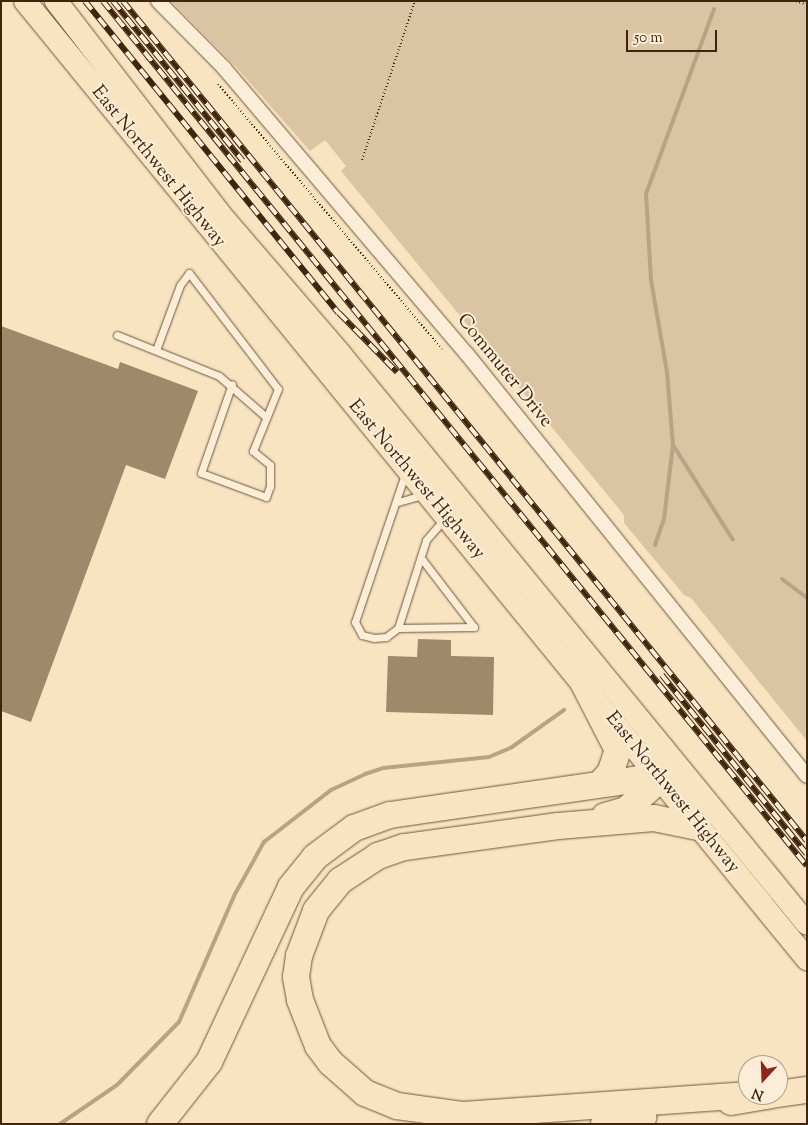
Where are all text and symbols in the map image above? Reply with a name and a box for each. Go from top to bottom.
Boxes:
scale bar [628,20,719,52]
text: 50 m [634,28,663,49]
street label: East Northwest Highway [86,82,230,252]
street label: Commuter Drive [451,310,557,432]
street label: East Northwest Highway [343,396,489,564]
street label: East Northwest Highway [600,708,744,878]
north arrow [738,1055,788,1105]
text: N [750,1082,767,1104]

